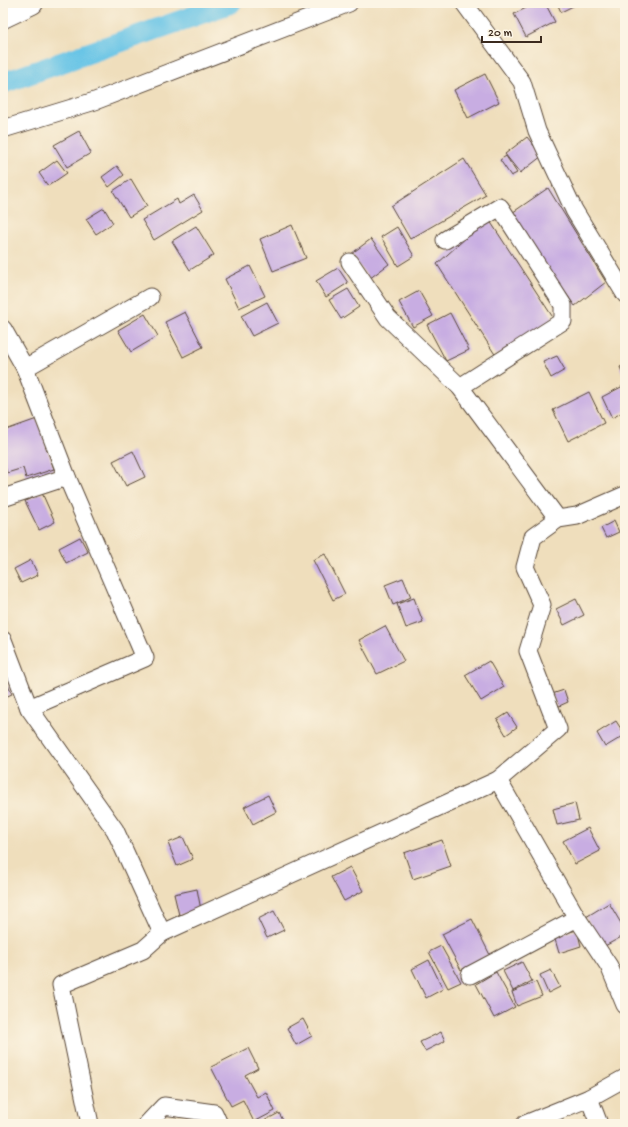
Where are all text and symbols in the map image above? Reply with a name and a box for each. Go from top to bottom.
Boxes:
scale bar [482,18,541,44]
text: 20 m [488,27,513,41]

